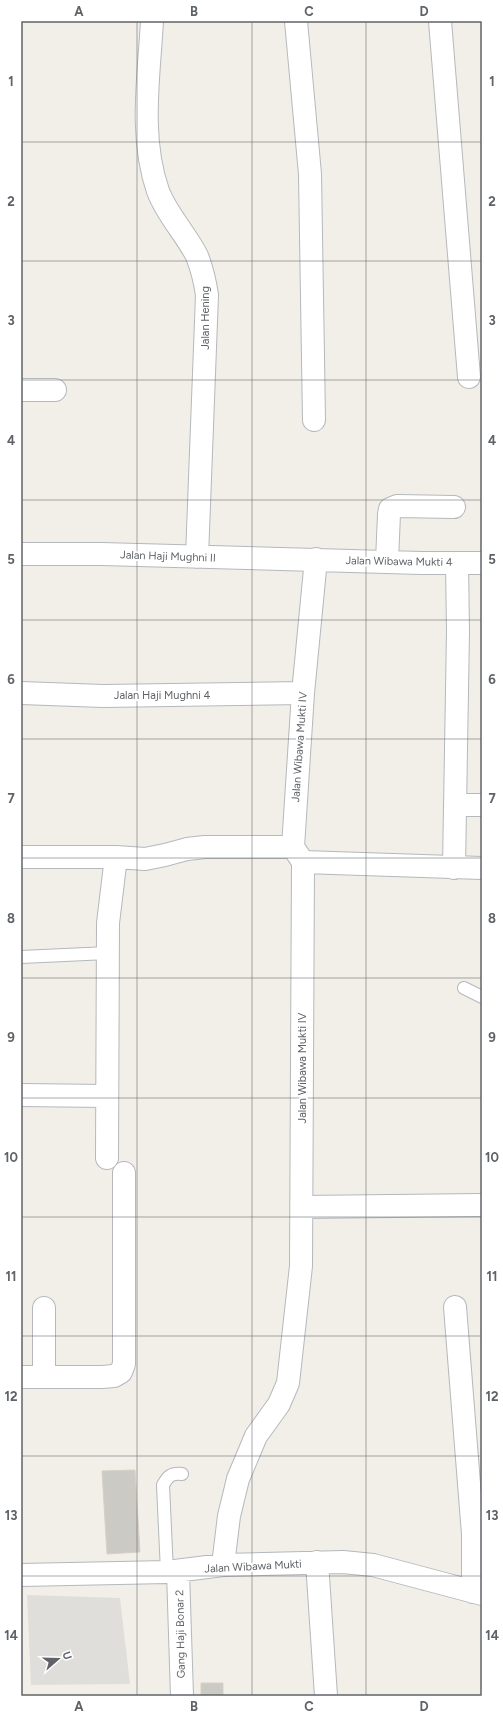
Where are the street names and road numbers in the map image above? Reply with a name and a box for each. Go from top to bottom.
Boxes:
street label: Jalan Hening [199,286,212,350]
street label: Jalan Haji Mughni II [120,548,216,565]
street label: Jalan Wibawa Mukti 4 [345,554,453,569]
street label: Jalan Haji Mughni 4 [114,689,210,702]
street label: Jalan Wibawa Mukti IV [289,691,310,803]
street label: Jalan Wibawa Mukti IV [296,1012,309,1123]
street label: Jalan Wibawa Mukti [204,1557,302,1576]
street label: Gang Haji Bonar 2 [173,1589,188,1679]

